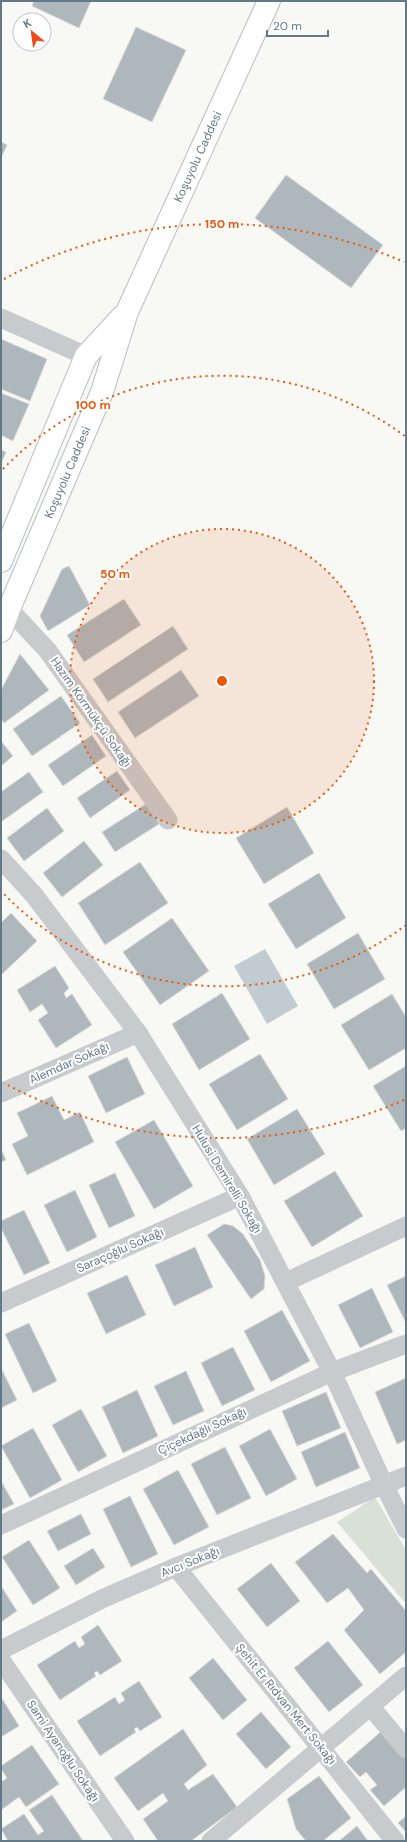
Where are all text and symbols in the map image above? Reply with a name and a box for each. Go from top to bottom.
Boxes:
north arrow [12,12,52,52]
scale bar [267,12,328,38]
text: K [21,15,34,31]
text: 20 m [273,18,302,34]
street label: Koşuyolu Caddesi [170,108,226,205]
text: 150 m [205,216,239,232]
text: 100 m [75,397,111,413]
street label: Koşuyolu Caddesi [41,424,94,521]
text: 50 m [100,566,130,582]
street label: Hazım Körmükçü Sokağı [47,654,135,770]
centre of rings [215,674,229,688]
street label: Alemdar Sokağı [27,1038,111,1088]
street label: Hulusi Demirelli Sokağı [188,1122,266,1236]
street label: Saraçoğlu Sokağı [74,1224,166,1276]
street label: Çiçekdağlı Sokağı [155,1403,249,1459]
street label: Avcı Sokağı [158,1543,222,1581]
street label: Şehit Er Rıdvan Mert Sokağı [232,1640,340,1768]
street label: Sami Ayanoğlu Sokağı [23,1697,103,1805]

